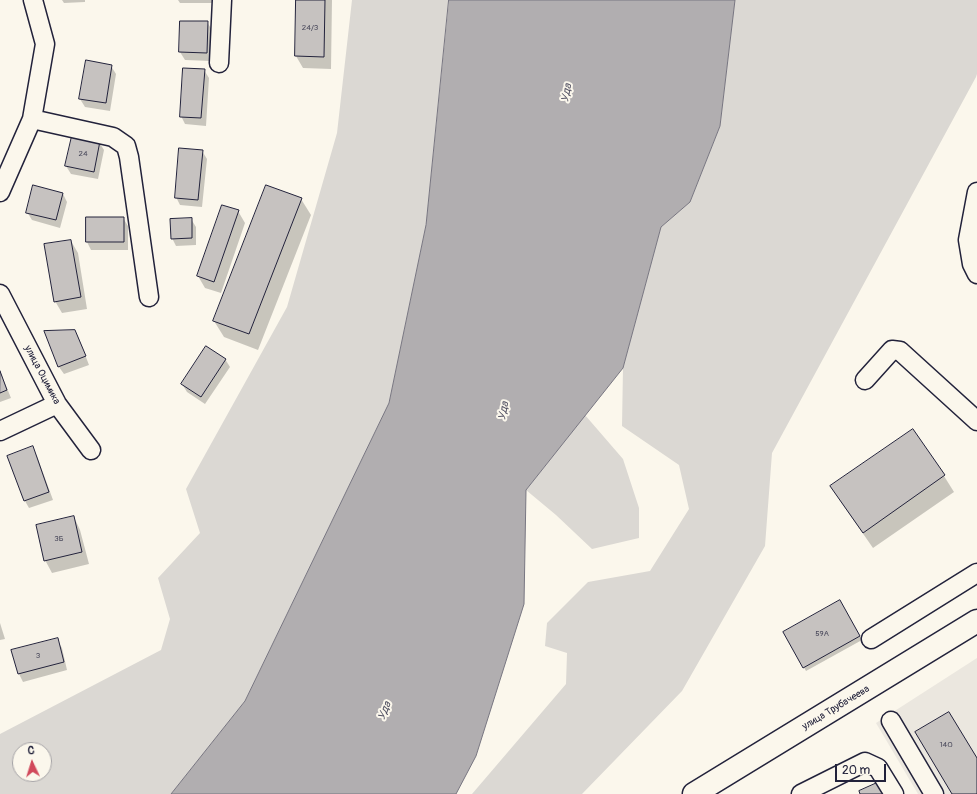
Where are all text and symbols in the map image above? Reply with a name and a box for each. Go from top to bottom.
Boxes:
house number: 24/3 [302,23,318,33]
water label: Уда [559,83,575,103]
house number: 24 [78,149,88,159]
street label: улица Оцимика [21,343,63,407]
water label: Уда [496,401,512,421]
house number: 3Б [54,534,64,544]
house number: 59А [815,629,829,639]
house number: 3 [36,651,40,661]
street label: улица Трубачеева [800,683,872,733]
water label: Уда [375,700,395,722]
house number: 140 [939,740,953,750]
north arrow [12,742,52,782]
text: С [27,744,35,757]
scale bar [837,756,888,782]
text: 20 m [842,763,870,778]

